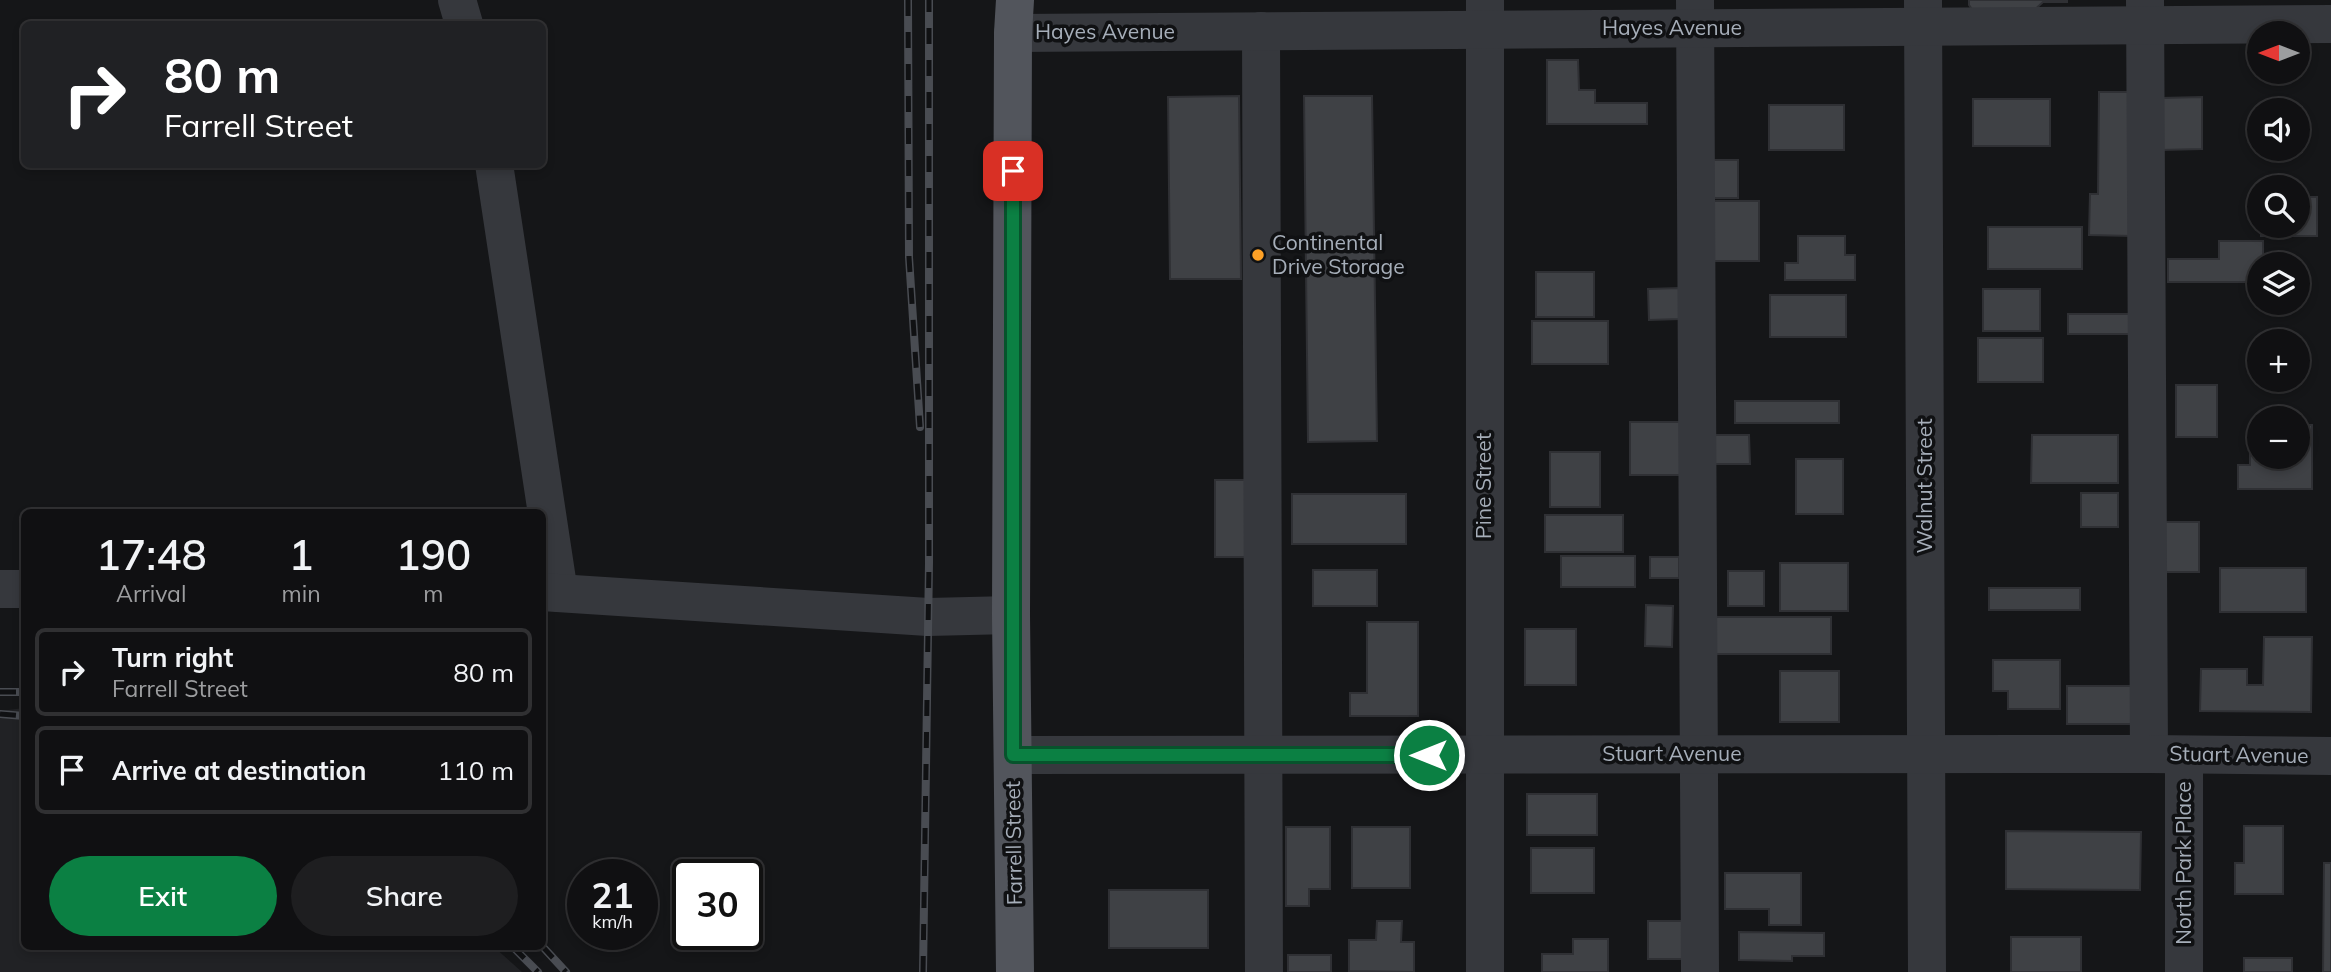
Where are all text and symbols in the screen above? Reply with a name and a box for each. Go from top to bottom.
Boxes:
street label: Hayes Avenue [1602,14,1742,40]
street label: Hayes Avenue [1035,18,1175,44]
north arrow [2247,21,2310,84]
map controls [2247,21,2310,469]
text: 80 m [164,44,280,105]
icon: right [49,49,140,140]
button: sound [2247,98,2310,161]
text: Farrell Street [164,105,353,145]
pin [983,141,1043,201]
icon: arrive [994,152,1032,190]
button: search [2247,175,2310,238]
place label: Continental Drive Storage [1272,229,1405,279]
marker: Continental Drive Storage [1250,247,1266,263]
button: layers [2247,252,2310,315]
button: + [2247,329,2310,392]
button: − [2247,406,2310,469]
street label: Walnut Street [1911,418,1937,554]
street label: Pine Street [1470,433,1496,539]
text: 17:48 [96,528,207,581]
text: 1 [288,528,314,581]
text: 190 [396,528,471,581]
text: Arrival [116,579,186,608]
text: min [281,579,321,608]
text: m [423,579,443,608]
text: Turn right [112,641,233,674]
icon: right [53,653,91,691]
text: 80 m [453,656,514,689]
text: Farrell Street [112,674,248,703]
position arrow [1392,718,1466,792]
street label: Stuart Avenue [1602,740,1742,766]
street label: Stuart Avenue [2169,740,2309,768]
icon: arrive [53,751,91,789]
text: Arrive at destination [112,754,367,787]
text: 110 m [438,754,514,787]
street label: Farrell Street [999,781,1027,905]
street label: North Park Place [2170,781,2196,945]
button: Exit [49,856,277,936]
button: Share [291,856,518,936]
speed limit sign: 30 [672,859,763,950]
text: 21 [591,873,634,917]
text: km/h [592,910,633,933]

